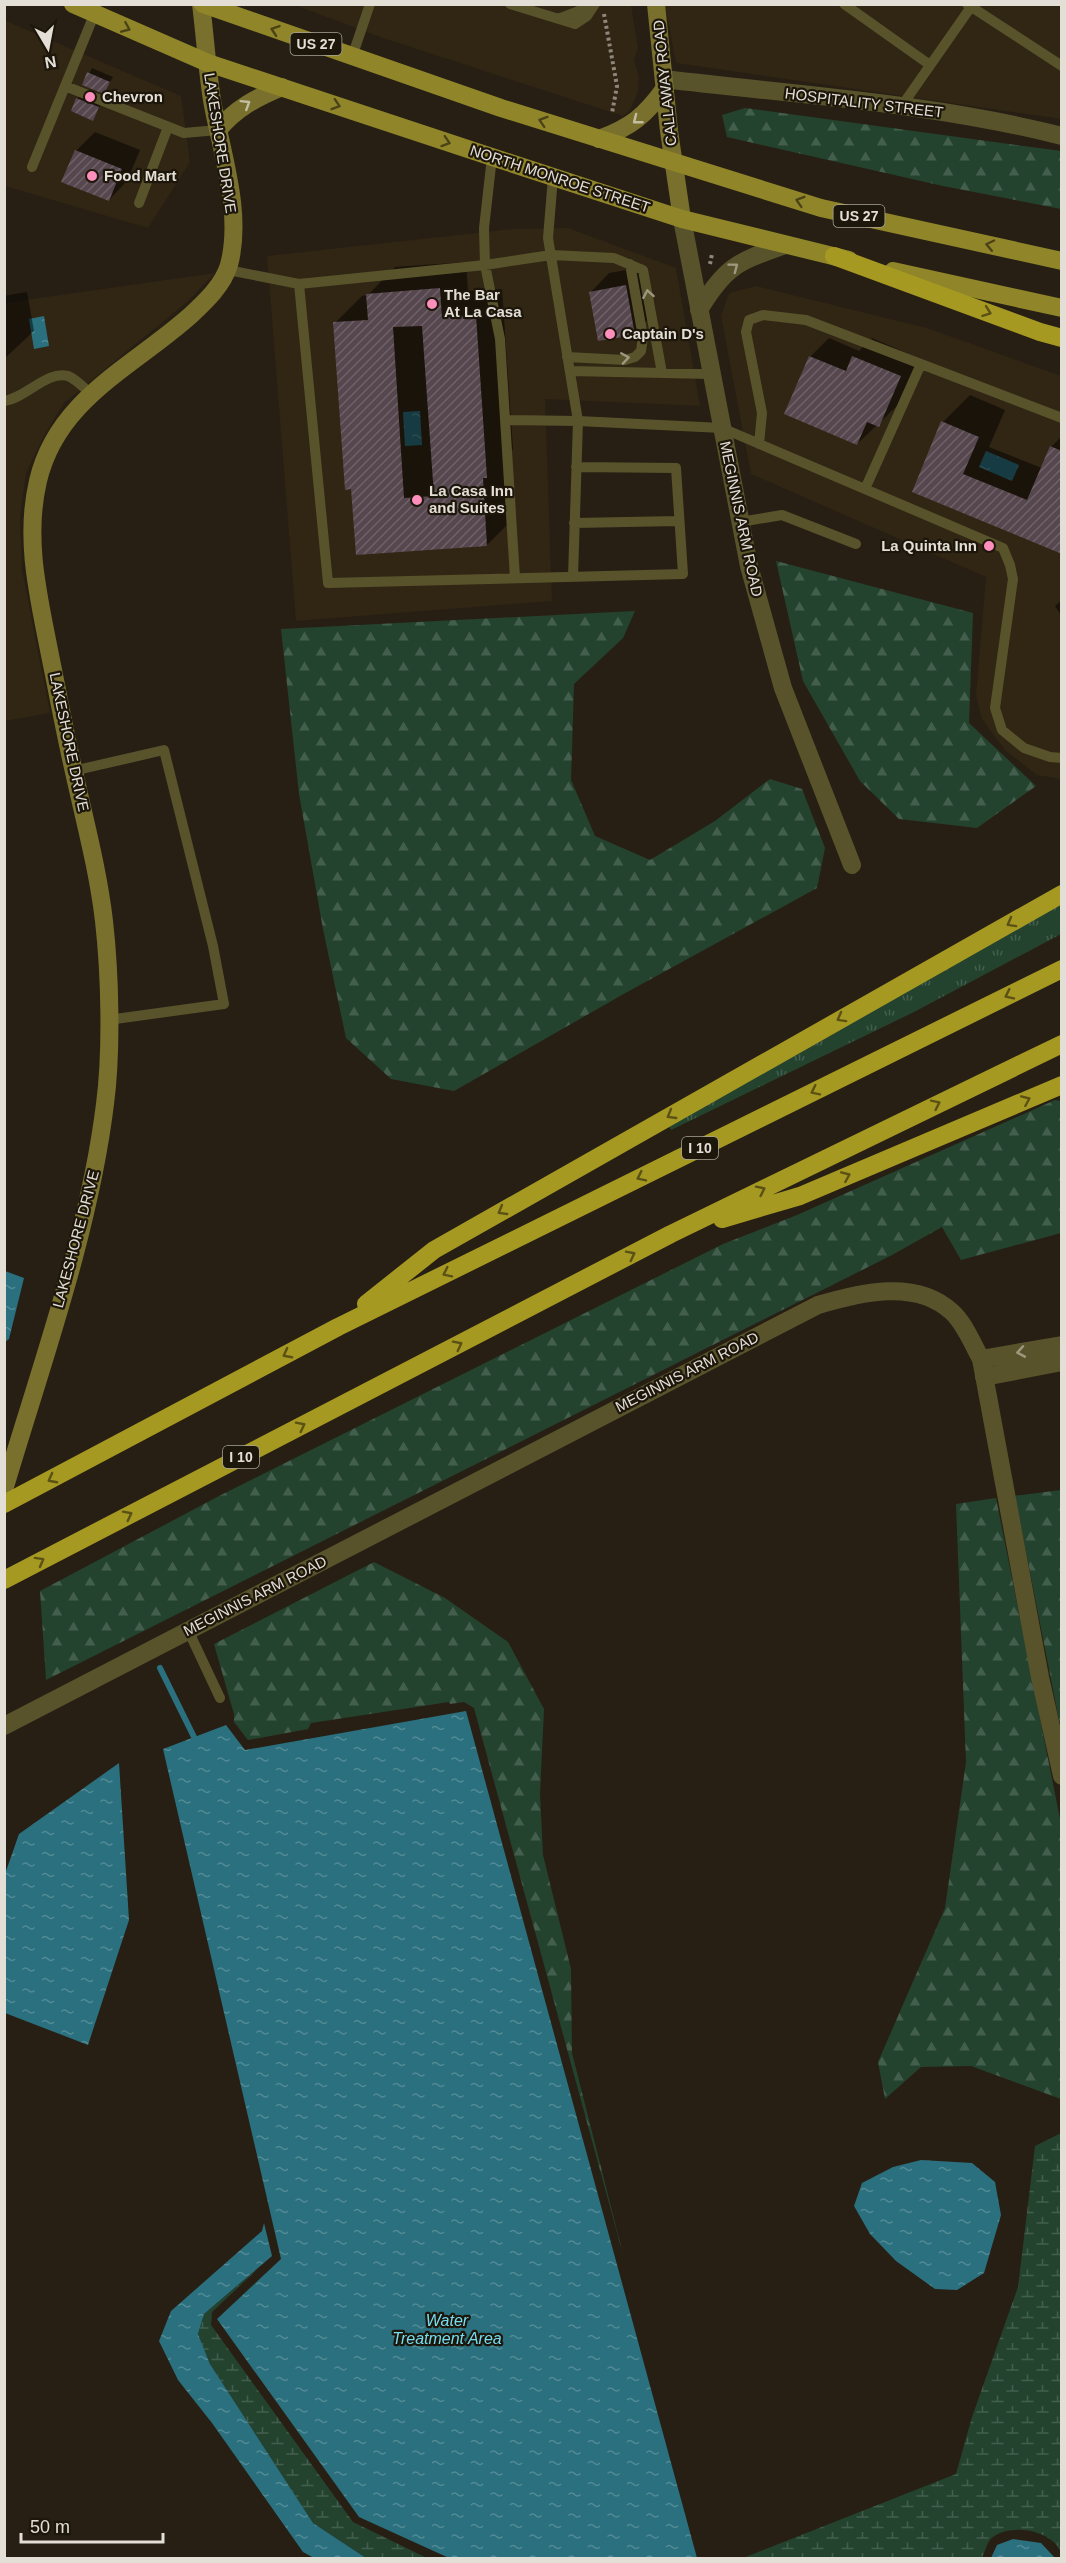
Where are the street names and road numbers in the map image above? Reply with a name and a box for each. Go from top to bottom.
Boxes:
street label: CALLAWAY ROAD [649,19,680,147]
road number: US 27 [290,33,342,55]
street label: LAKESHORE DRIVE [201,72,240,214]
street label: HOSPITALITY STREET [784,84,944,121]
street label: NORTH MONROE STREET [468,141,652,216]
road number: US 27 [834,205,884,227]
street label: MEGINNIS ARM ROAD [717,440,766,598]
street label: LAKESHORE DRIVE [46,671,93,813]
road number: I 10 [682,1137,718,1159]
street label: LAKESHORE DRIVE [49,1168,102,1310]
street label: MEGINNIS ARM ROAD [612,1328,761,1415]
road number: I 10 [223,1446,259,1468]
street label: MEGINNIS ARM ROAD [180,1552,329,1639]

